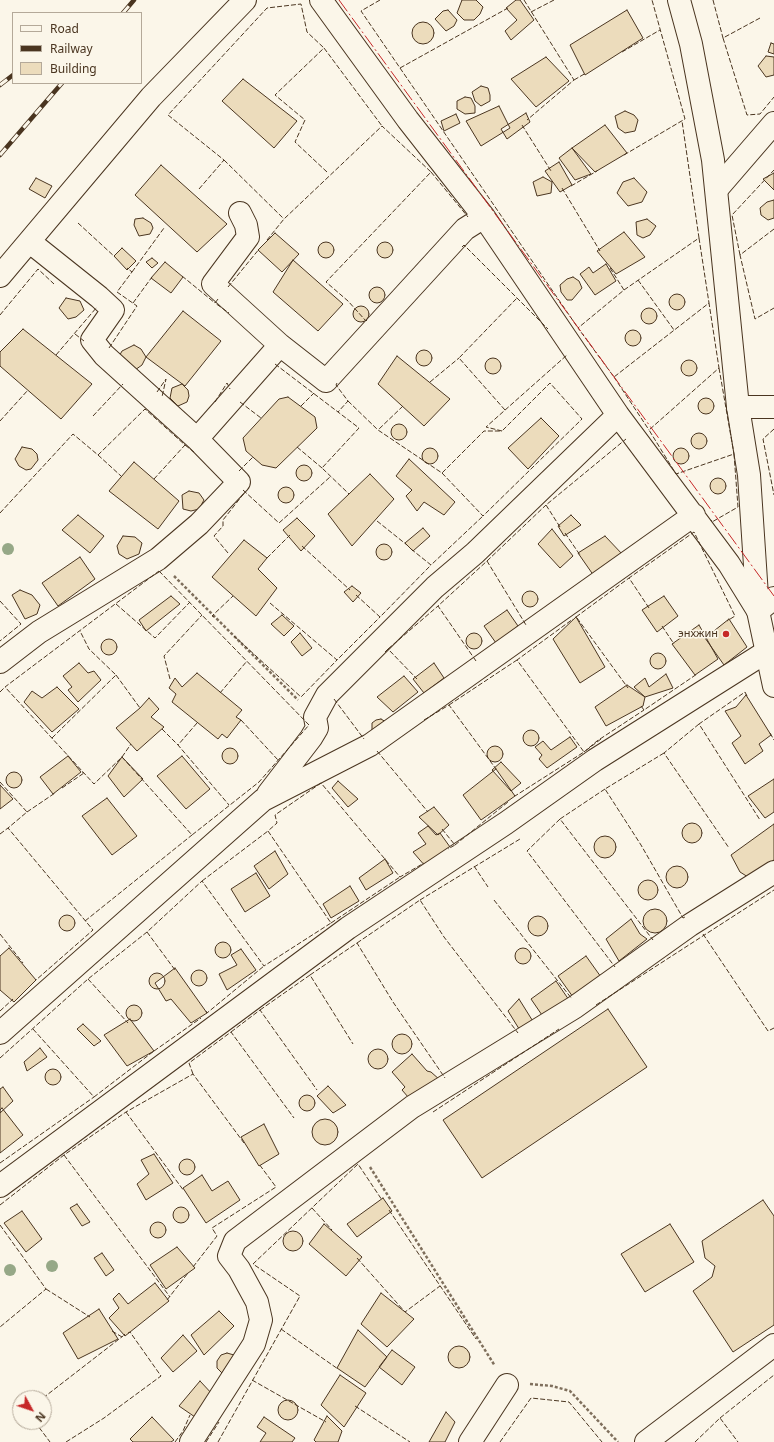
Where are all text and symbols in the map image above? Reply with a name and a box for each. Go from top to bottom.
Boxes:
legend [12,12,142,84]
text: Road [50,20,79,37]
text: Railway [50,40,93,57]
text: Building [50,60,97,77]
place label: энхжин [678,627,718,641]
marker: энхжин [721,629,731,639]
north arrow [12,1390,52,1430]
text: N [32,1409,49,1426]

